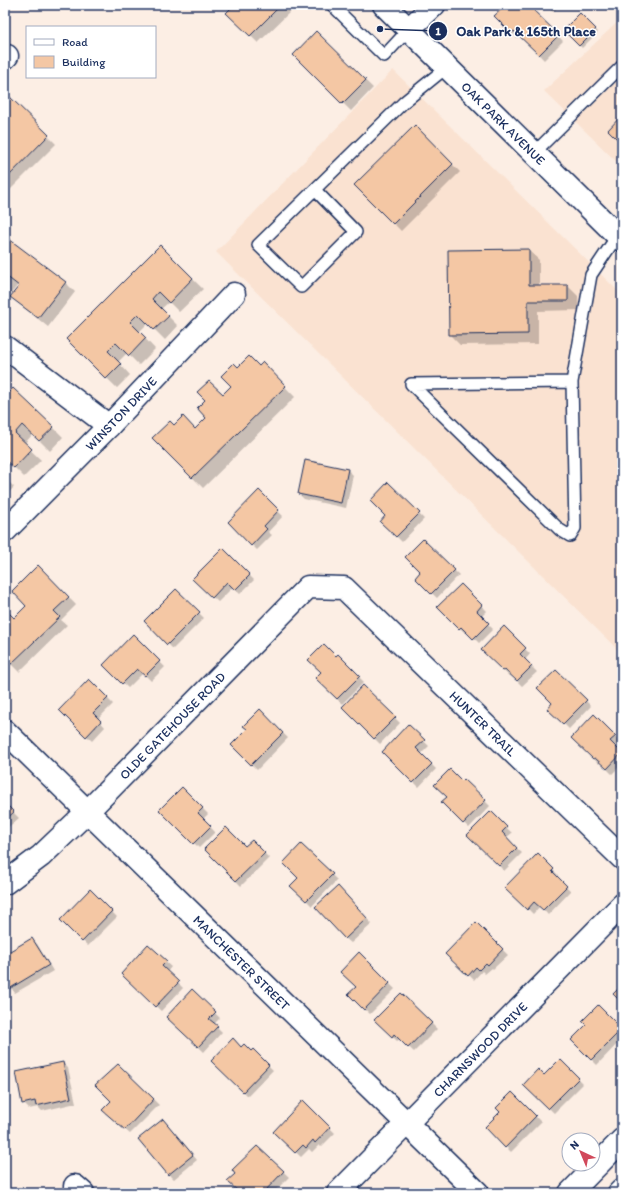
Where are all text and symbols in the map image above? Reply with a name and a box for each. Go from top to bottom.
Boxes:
callout: Oak Park & 165th Place [428,18,603,44]
text: Oak Park & 165th Place [456,23,596,40]
text: 1 [435,24,441,38]
legend [26,26,156,78]
text: Road [62,35,88,49]
text: Building [62,55,106,69]
street label: OAK PARK AVENUE [458,79,548,168]
street label: WINSTON DRIVE [82,374,160,454]
street label: OLDE GATEHOUSE ROAD [116,669,228,783]
street label: HUNTER TRAIL [446,688,519,759]
street label: MANCHESTER STREET [190,912,293,1014]
street label: CHARNSWOOD DRIVE [430,999,530,1100]
north arrow [561,1132,601,1172]
text: N [567,1138,582,1152]

